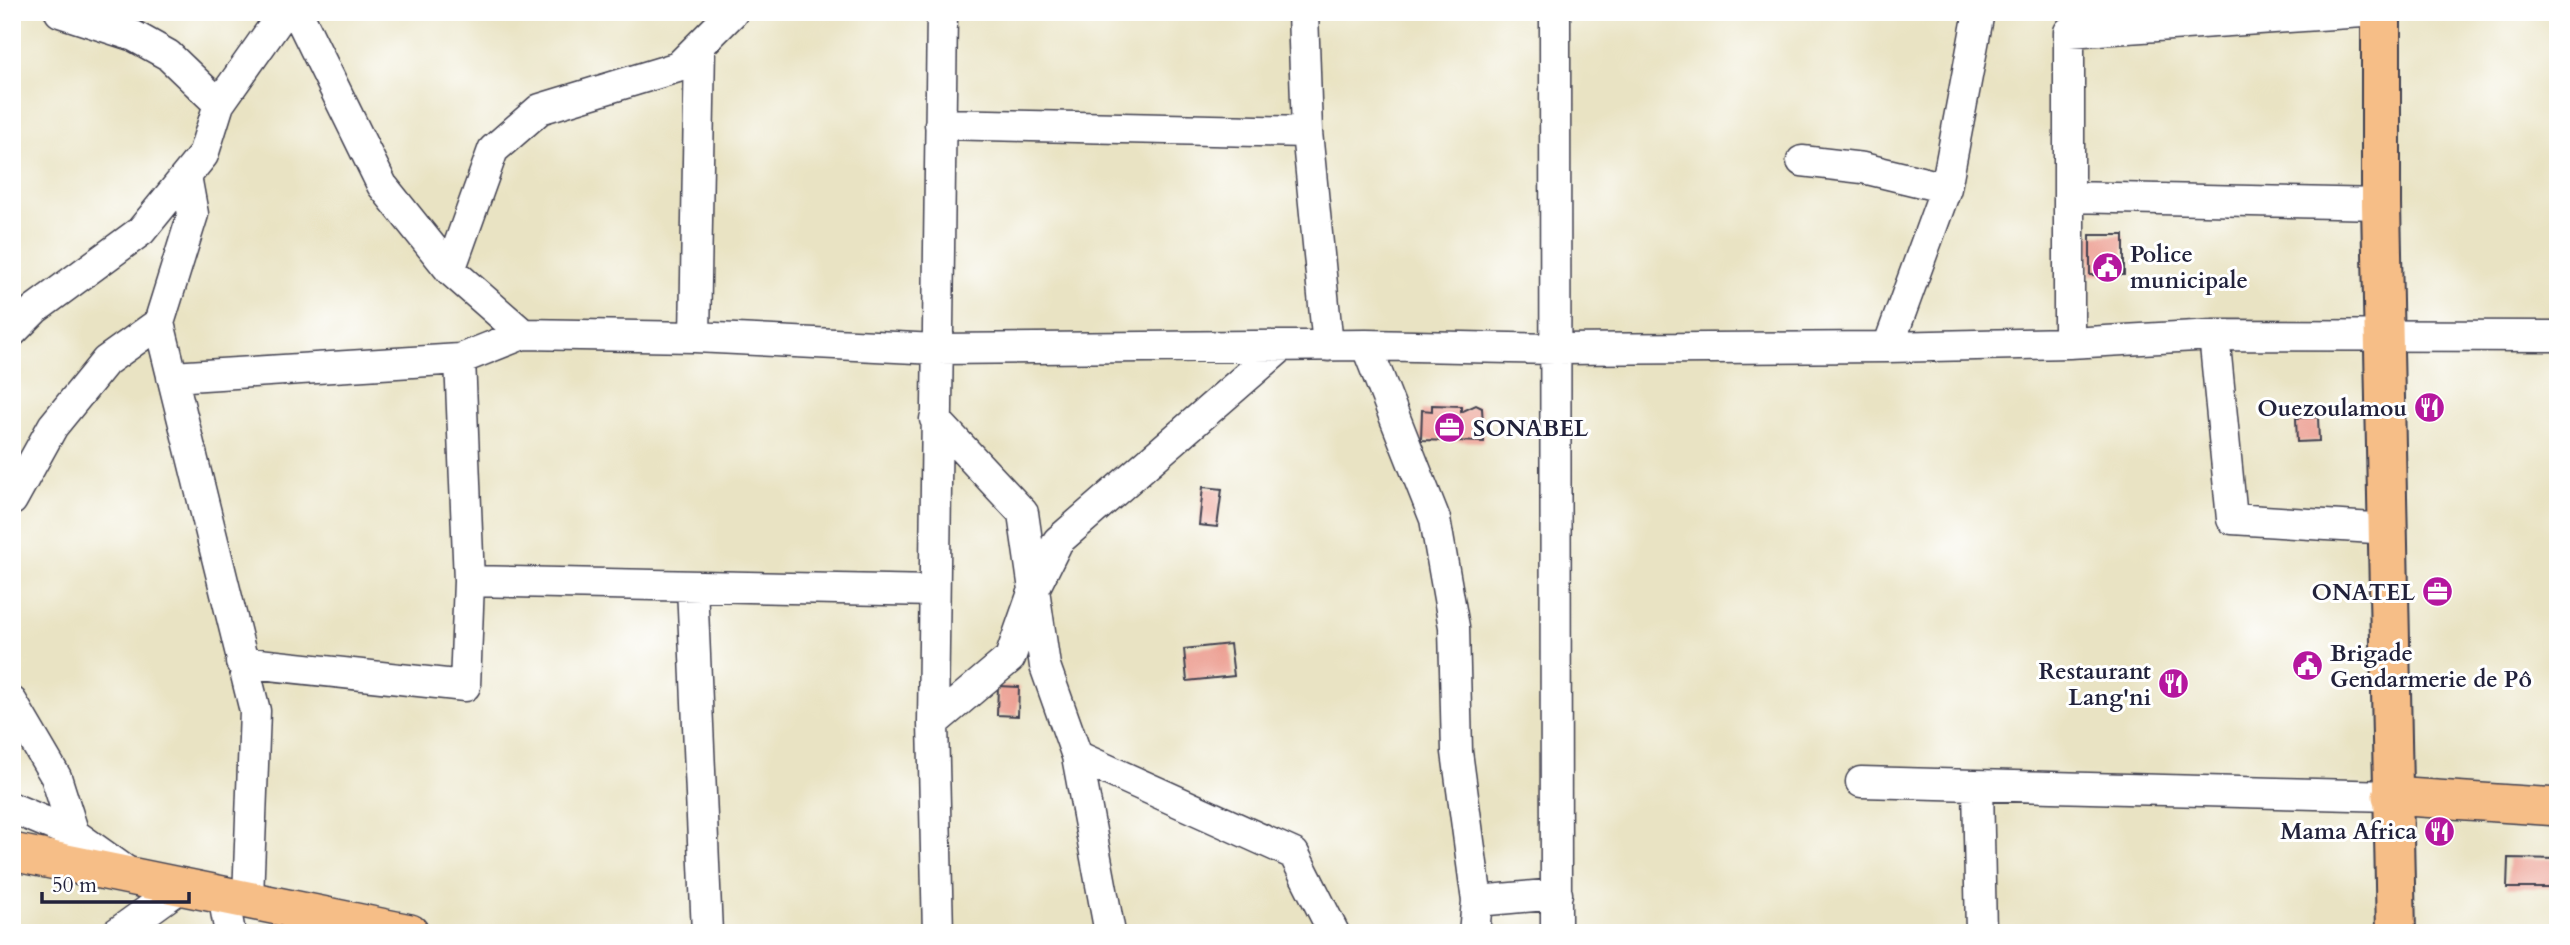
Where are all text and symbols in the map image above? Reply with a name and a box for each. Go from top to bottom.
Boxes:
place label: Police municipale [2130,239,2248,296]
public building icon: Police municipale [2090,250,2124,284]
restaurant icon: Ouezoulamou [2413,391,2447,425]
place label: Ouezoulamou [2257,393,2407,424]
office icon: SONABEL [1433,411,1467,445]
place label: SONABEL [1473,413,1589,444]
office icon: ONATEL [2421,575,2455,609]
place label: ONATEL [2312,577,2415,608]
place label: Brigade Gendarmerie de Pô [2330,638,2532,695]
public building icon: Brigade Gendarmerie de Pô [2290,649,2324,683]
place label: Restaurant Lang'ni [2038,656,2151,713]
restaurant icon: Restaurant Lang'ni [2157,667,2191,701]
restaurant icon: Mama Africa [2423,814,2457,848]
place label: Mama Africa [2280,816,2418,847]
scale bar [42,861,189,905]
text: 50 m [52,871,97,900]

